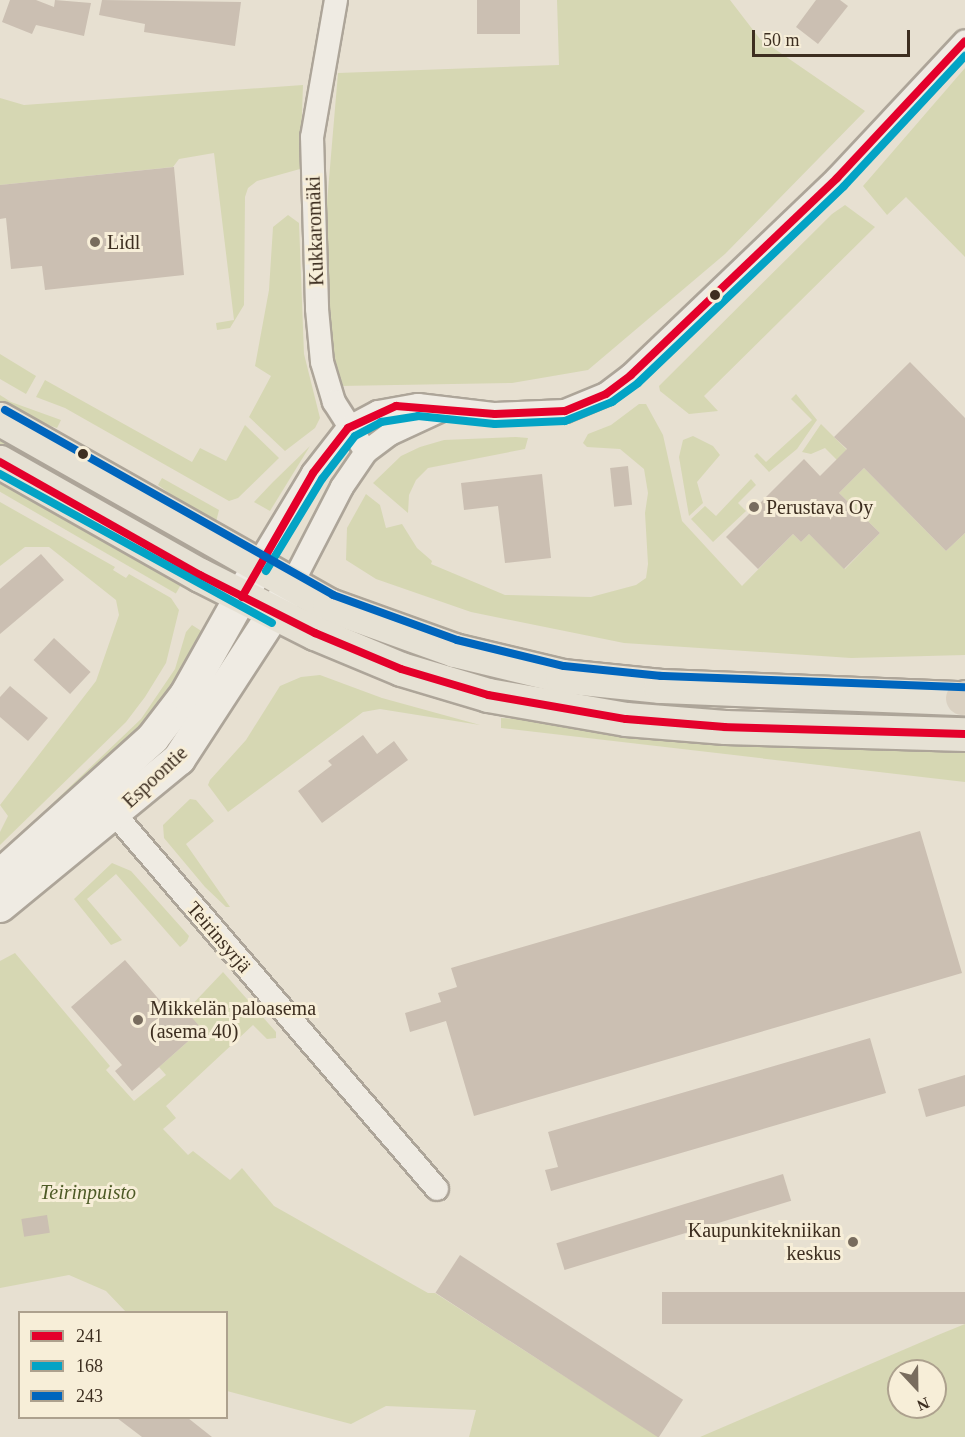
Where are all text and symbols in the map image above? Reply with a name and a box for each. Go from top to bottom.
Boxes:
scale bar [755,18,912,56]
text: 50 m [763,30,800,50]
street label: Kukkaromäki [301,176,329,286]
place label: Lidl [107,230,140,254]
marker: Lidl [88,235,102,249]
unlabelled marker [709,289,721,301]
unlabelled marker [77,448,89,460]
place label: Perustava Oy [766,495,873,519]
marker: Perustava Oy [747,500,761,514]
street label: Espoontie [118,741,192,813]
street label: Teirinsyrjä [182,897,256,977]
place label: Mikkelän paloasema (asema 40) [150,996,316,1043]
marker: Mikkelän paloasema (asema 40) [131,1013,145,1027]
park label: Teirinpuisto [40,1180,136,1204]
place label: Kaupunkitekniikan keskus [688,1218,841,1265]
marker: Kaupunkitekniikan keskus [846,1235,860,1249]
legend [18,1311,228,1419]
text: 241 [76,1326,103,1346]
text: 168 [76,1356,103,1376]
north arrow [887,1359,947,1419]
text: 243 [76,1386,103,1406]
text: N [915,1394,932,1414]

